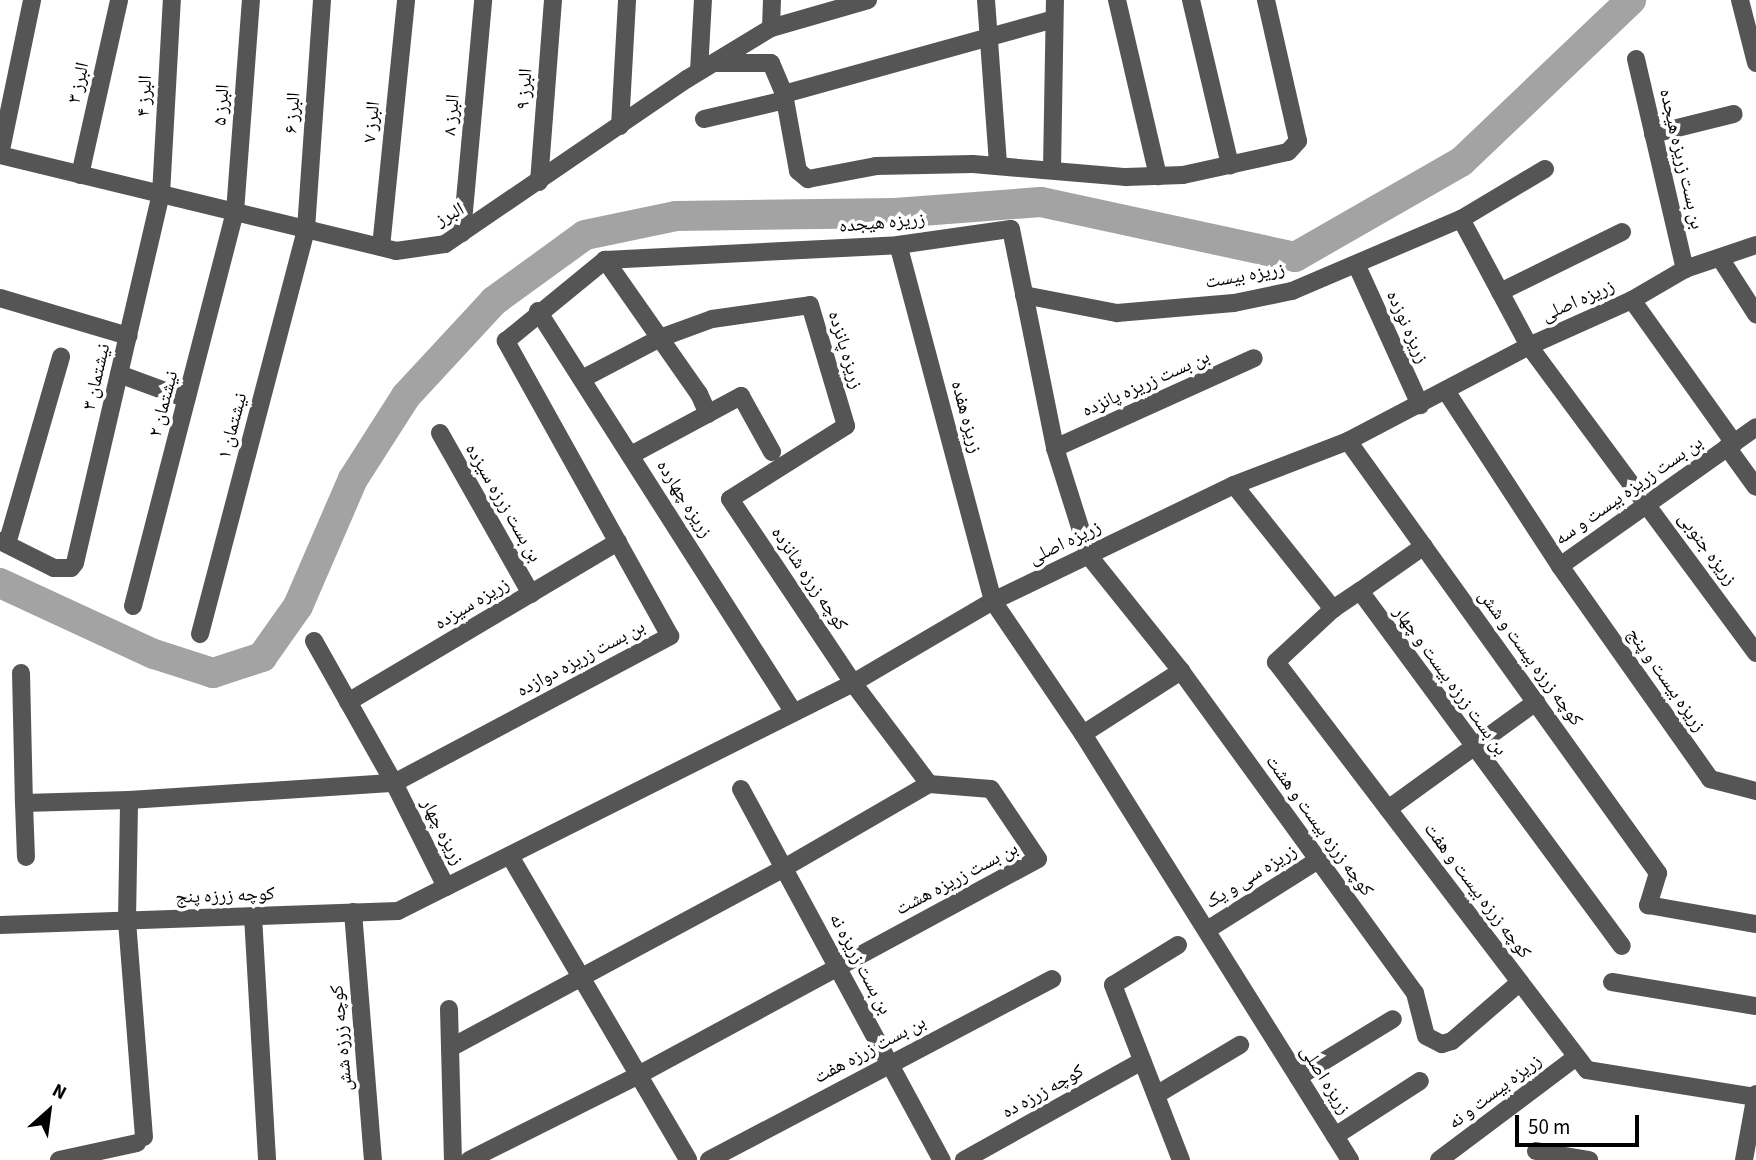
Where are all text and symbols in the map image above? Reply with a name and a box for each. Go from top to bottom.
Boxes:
street label: البرز ۳ [63,60,95,106]
street label: البرز ۹ [512,68,538,110]
street label: البرز ۴ [133,75,157,117]
street label: البرز ۵ [209,84,235,126]
street label: بن بست زریزه هیجده [1654,86,1708,232]
street label: البرز ۶ [280,92,306,134]
street label: البرز ۸ [439,93,465,137]
street label: البرز ۷ [358,100,386,144]
street label: البرز [432,198,468,232]
street label: زریزه هیجده [838,208,926,238]
street label: زریزه بیست [1203,258,1287,294]
street label: زریزه اصلی [1538,275,1618,327]
street label: زریزه نوزده [1381,287,1433,367]
street label: زریزه پانزده [822,308,868,392]
street label: نيشتمان ۳ [78,341,116,413]
street label: بن بست زریزه پانزده [1079,346,1213,422]
street label: نيشتمان ۲ [144,368,184,440]
street label: زریزه هفده [945,378,987,456]
street label: نيشتمان ۱ [213,390,253,462]
street label: بن بست زریزه بیست و سه [1551,431,1707,551]
street label: بن بست زرزه سیزده [460,440,546,566]
street label: زریزه چهارده [651,456,717,542]
street label: زریزه جنوبی [1673,508,1741,590]
street label: زریزه اصلی [1025,516,1105,570]
street label: کوچه زرزه شانزده [766,523,852,635]
street label: زریزه سیزده [431,573,513,635]
street label: کوچه زرزه بیست و شش [1473,585,1587,731]
street label: بن بست زرزه بیست و چهار [1388,602,1512,760]
street label: بن بست زریزه دوازده [513,616,649,702]
street label: زریزه بیست و پنج [1622,624,1710,736]
street label: کوچه زرزه بیست و هشت [1260,751,1378,901]
street label: زریزه چهار [416,795,468,869]
street label: کوچه زرزه بیست و هفت [1419,819,1535,963]
street label: بن بست زریزه هشت [892,837,1022,921]
street label: زریزه سی و یک [1201,840,1301,914]
street label: کوچه زرزه پنج [175,883,275,909]
street label: بن بست زریزه نه [824,909,896,1019]
street label: کوچه زرزه شش [326,984,358,1092]
street label: بن بست زرزه هفت [810,1011,930,1089]
street label: زریزه اصلی [1295,1041,1355,1119]
street label: زریزه بیست و نه [1444,1050,1546,1134]
street label: کوچه زرزه ده [998,1060,1088,1124]
north arrow [14,1076,84,1146]
text: N [47,1077,71,1107]
scale bar [1518,1100,1642,1144]
text: 50 m [1528,1112,1570,1142]

